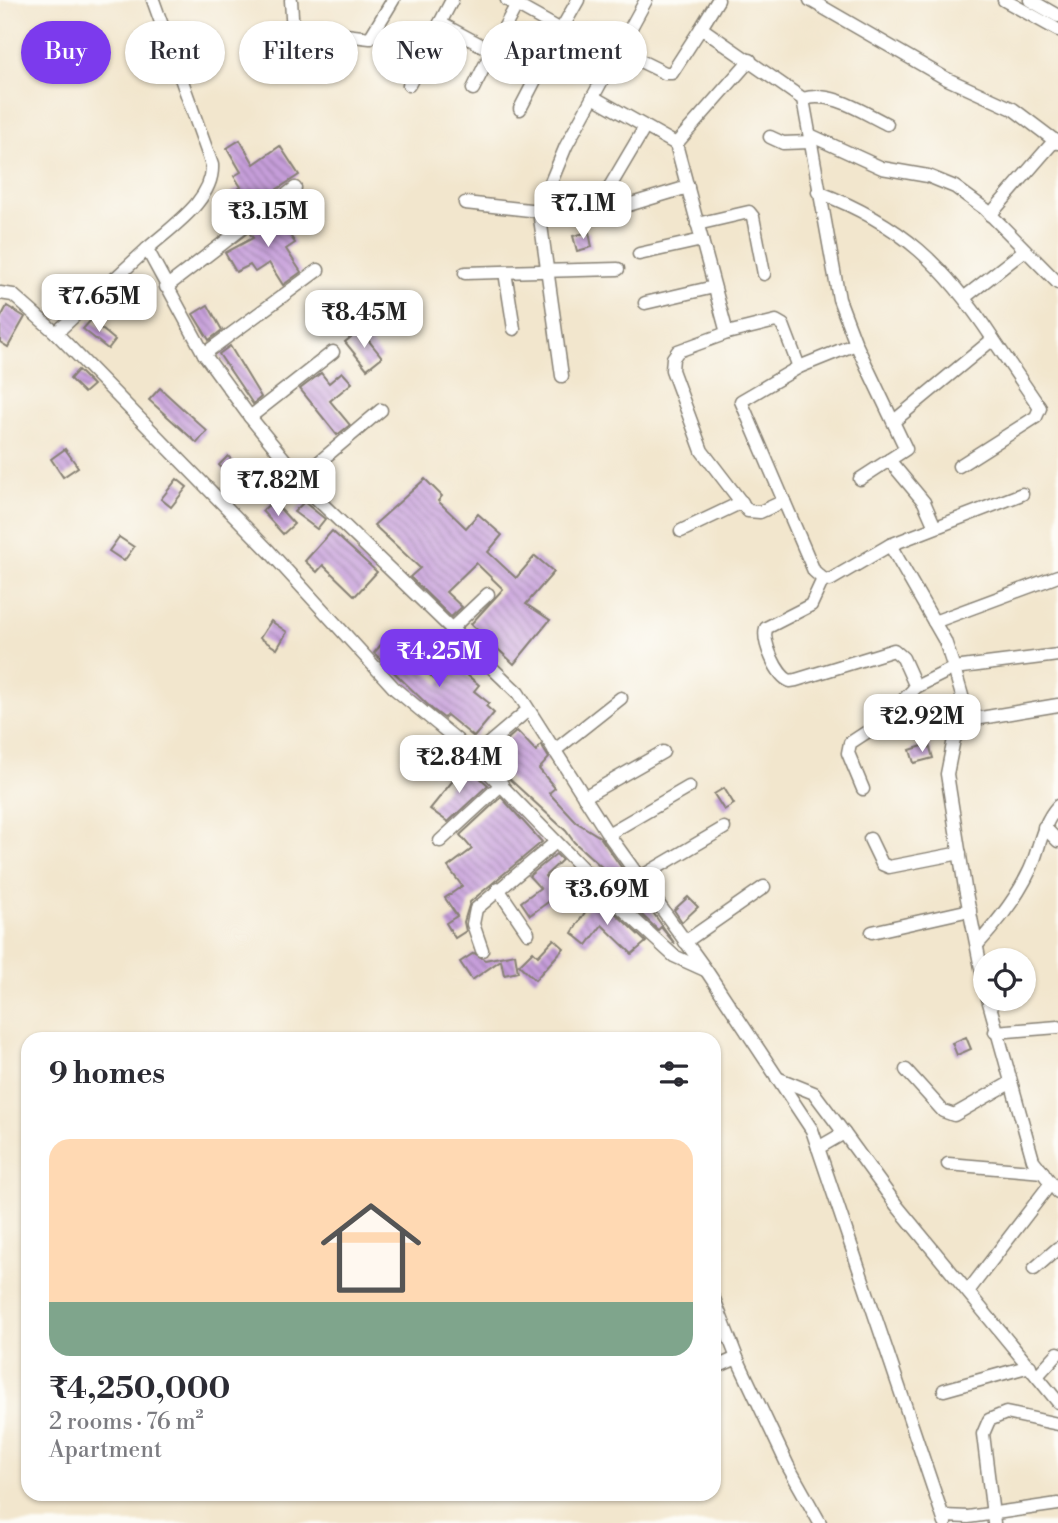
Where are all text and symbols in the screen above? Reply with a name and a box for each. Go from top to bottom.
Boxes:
chip: Buy [21,21,111,84]
chip: Rent [125,21,225,84]
chip: Filters [239,21,358,84]
chip: New [372,21,467,84]
chip: Apartment [481,21,647,84]
pin: ₹7.1M [534,182,632,241]
pin: ₹3.15M [211,190,325,249]
text: ₹7.1M [550,190,616,218]
text: ₹3.15M [228,198,308,226]
pin: ₹7.65M [42,274,156,334]
text: ₹7.65M [58,283,140,311]
pin: ₹8.45M [307,290,421,350]
text: ₹8.45M [321,299,407,327]
pin: ₹7.82M [221,458,335,518]
text: ₹7.82M [236,467,320,495]
pin: ₹4.25M [382,630,496,689]
text: ₹4.25M [396,638,482,666]
pin: ₹2.92M [865,694,979,754]
text: ₹2.92M [880,703,964,731]
pin: ₹2.84M [402,736,516,795]
text: ₹2.84M [416,744,502,772]
pin: ₹3.69M [550,867,664,927]
text: ₹3.69M [565,876,649,904]
map controls [973,948,1036,1011]
button: locate [973,948,1036,1011]
text: 9 homes [49,1055,165,1093]
icon: filters [655,1055,693,1093]
icon: home [308,1185,434,1311]
text: ₹4,250,000 [49,1370,230,1408]
text: 2 rooms · 76 m² [49,1408,204,1436]
text: Apartment [49,1436,162,1464]

